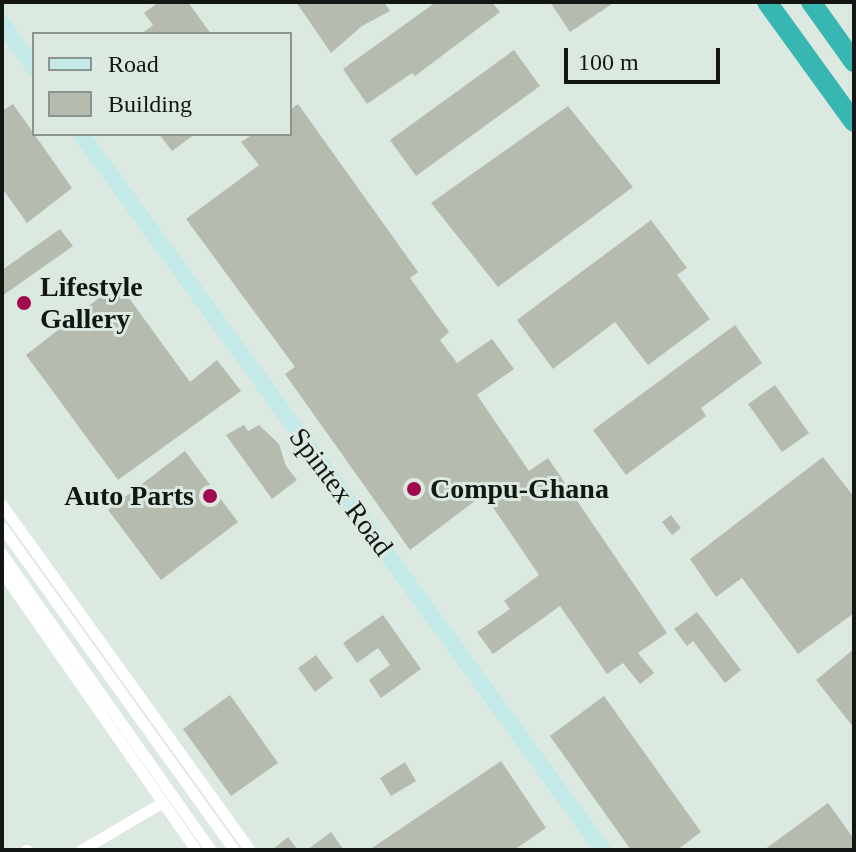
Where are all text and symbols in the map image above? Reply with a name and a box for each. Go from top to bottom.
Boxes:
legend [32,32,292,136]
scale bar [568,32,724,82]
text: 100 m [578,49,639,75]
text: Road [108,51,159,77]
text: Building [108,91,192,117]
place label: Lifestyle Gallery [40,270,143,336]
marker: Lifestyle Gallery [15,294,33,312]
street label: Spintex Road [282,421,400,563]
place label: Compu-Ghana [430,472,609,506]
place label: Auto Parts [64,479,194,513]
marker: Compu-Ghana [405,480,423,498]
marker: Auto Parts [201,487,219,505]

